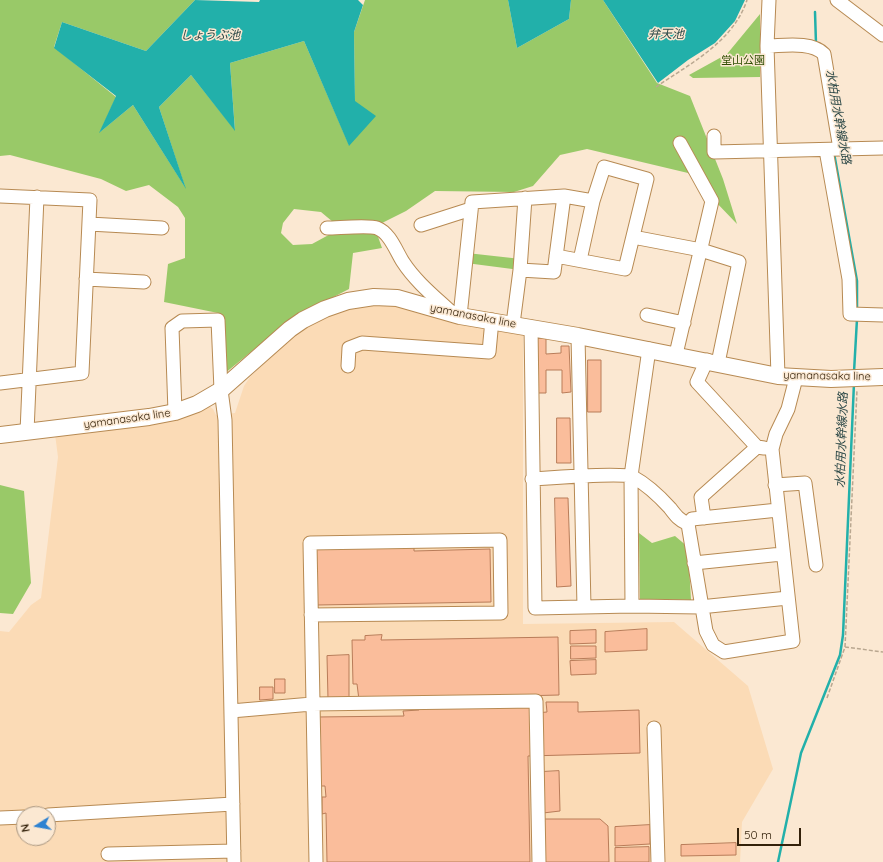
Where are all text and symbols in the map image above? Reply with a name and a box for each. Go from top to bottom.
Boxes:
water label: 弁天池 [648,27,684,41]
water label: しょうぶ池 [180,28,240,42]
park label: 堂山公園 [721,54,765,68]
water label: 水柏用水幹線水路 [823,68,853,166]
street label: yamanasaka line [429,301,517,331]
street label: yamanasaka line [783,369,871,383]
water label: 水柏用水幹線水路 [833,392,851,488]
street label: yamanasaka line [83,406,171,432]
north arrow [16,806,56,846]
scale bar [739,820,803,846]
text: N [18,823,33,833]
text: 50 m [744,827,772,842]

